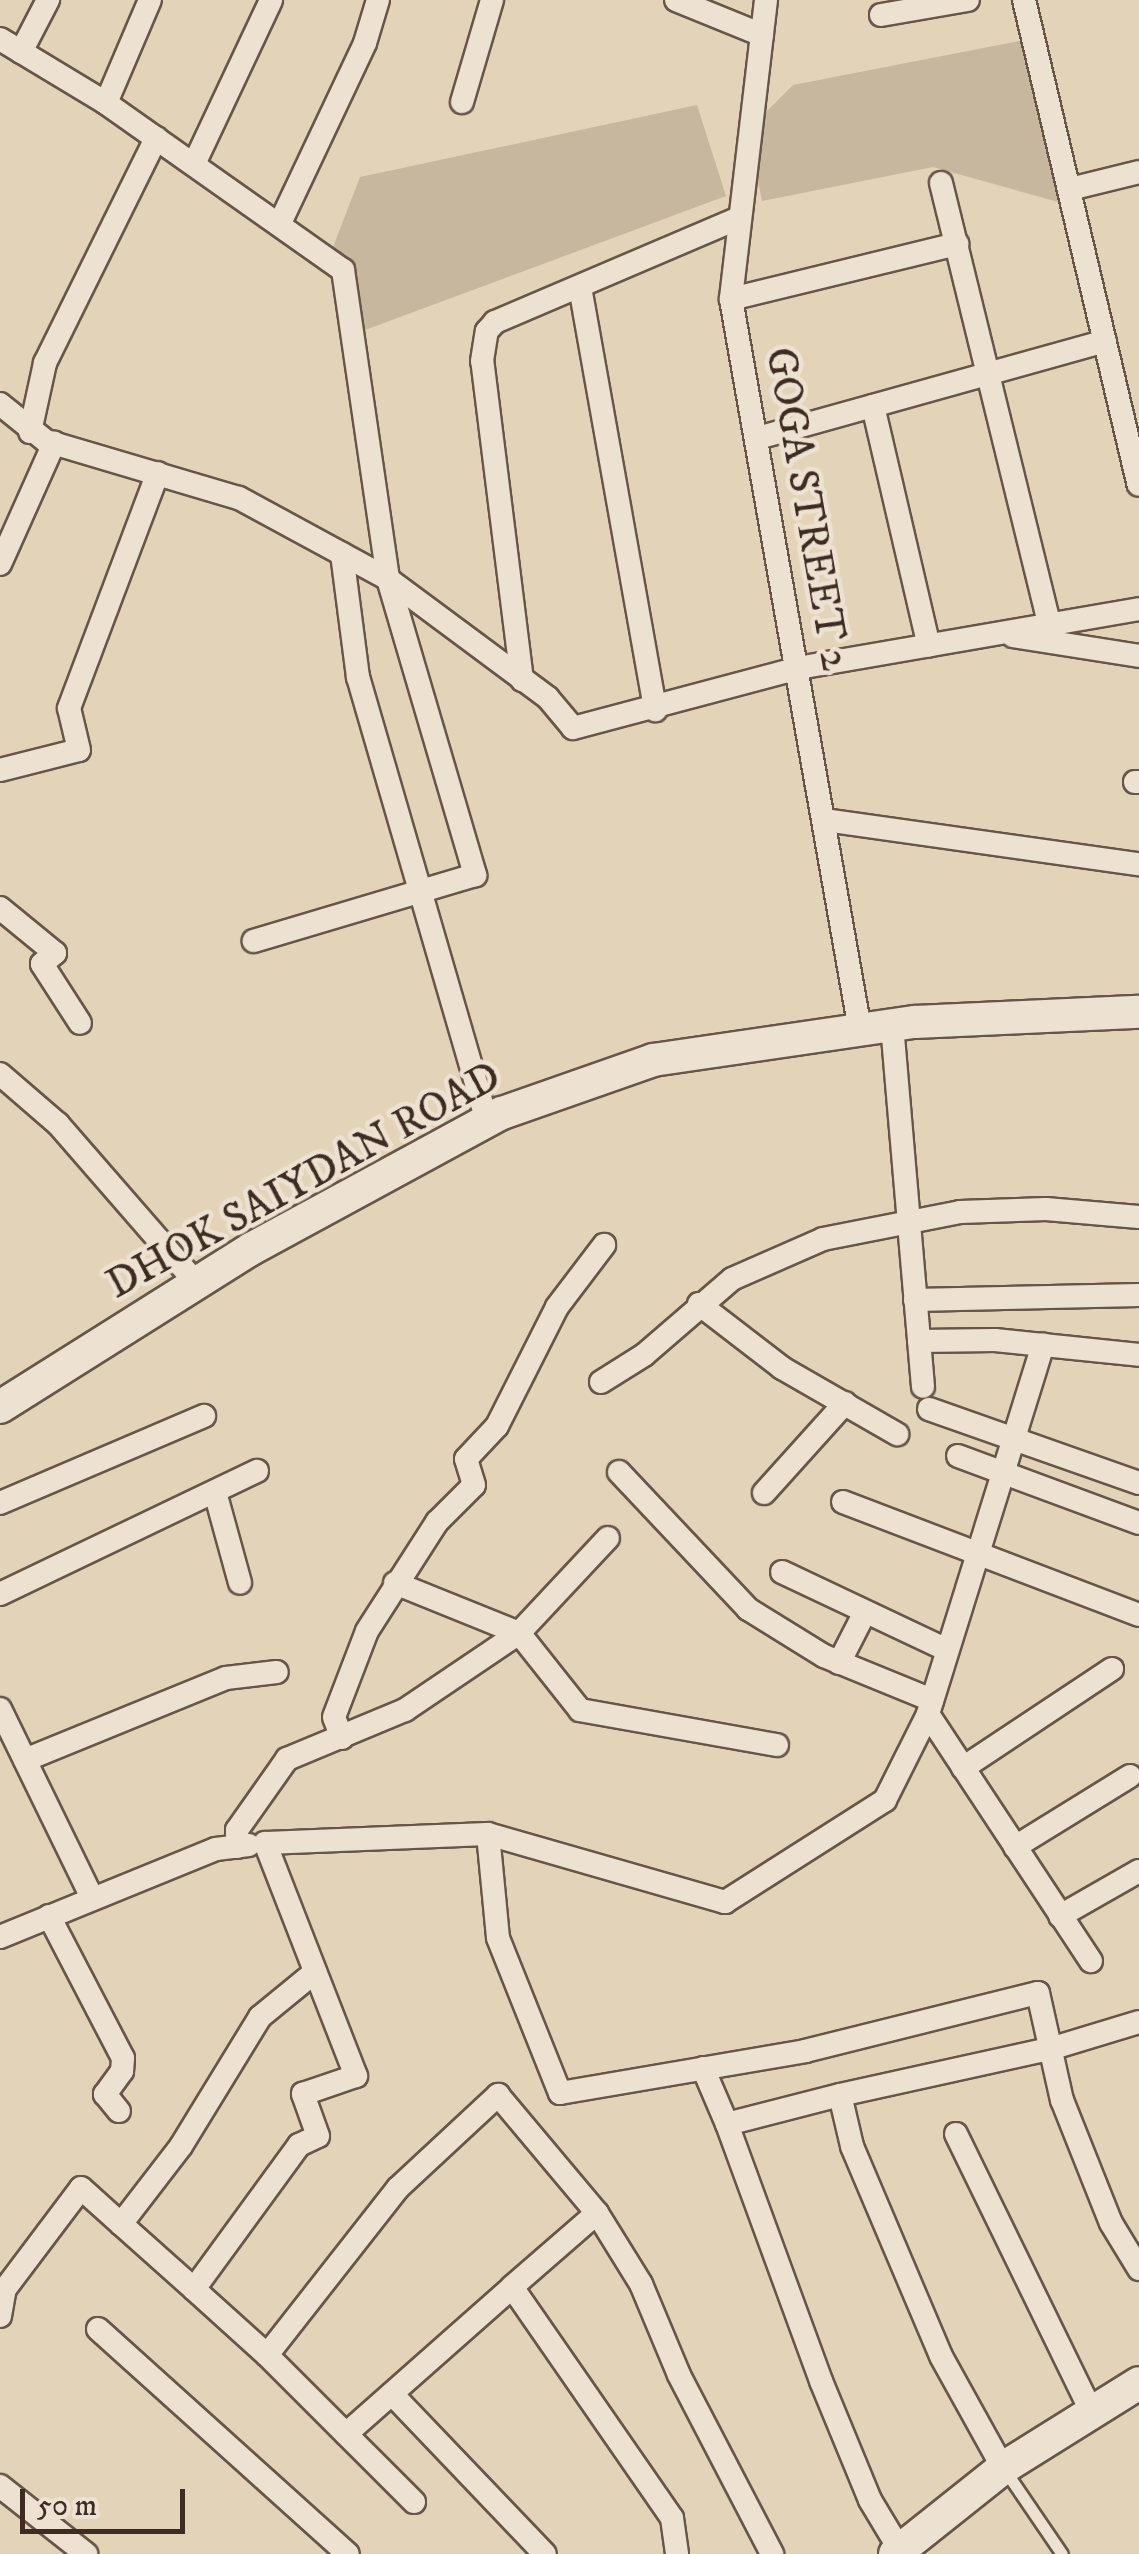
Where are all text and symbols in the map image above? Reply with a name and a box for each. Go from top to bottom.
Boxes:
street label: GOGA STREET 2 [754,344,860,674]
street label: DHOK SAIYDAN ROAD [98,1052,510,1310]
scale bar [25,2469,190,2531]
text: 50 m [37,2488,97,2525]

